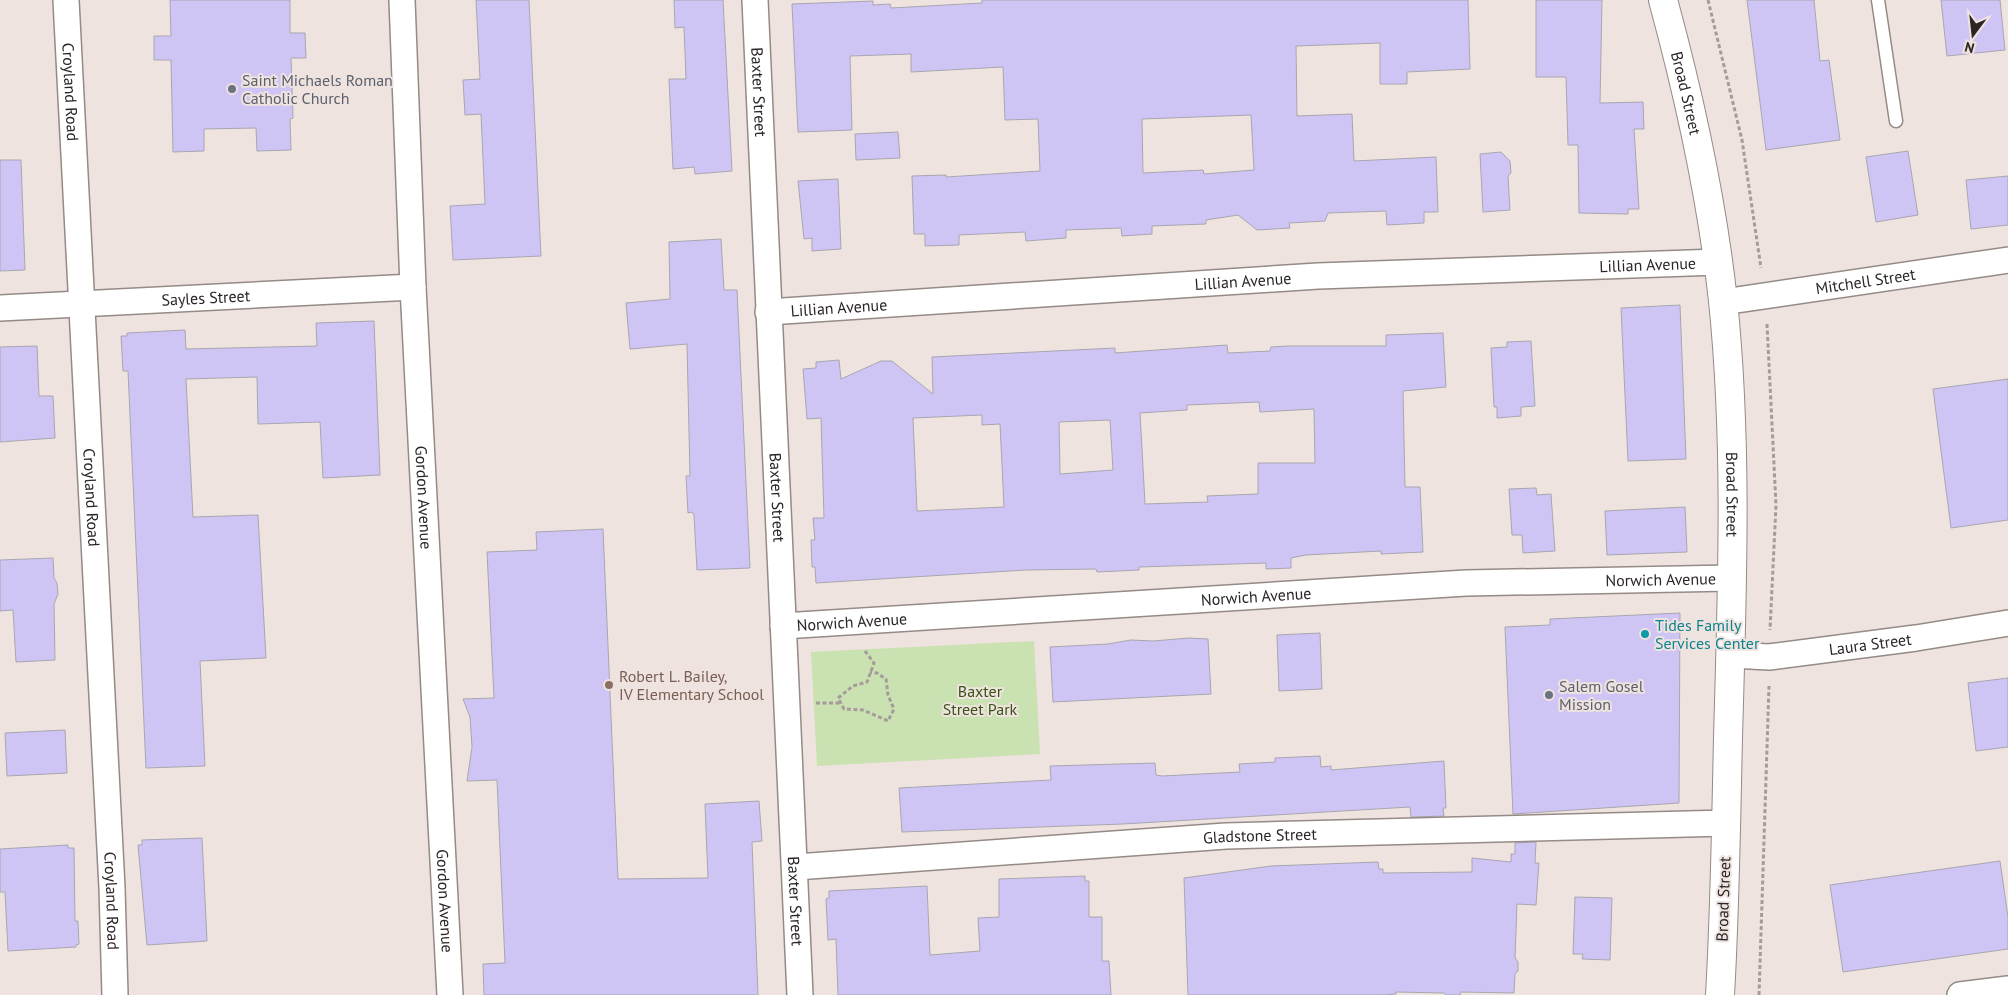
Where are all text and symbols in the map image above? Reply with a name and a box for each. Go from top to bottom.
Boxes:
north arrow [1948,10,1998,60]
text: N [1963,38,1976,57]
street label: Croyland Road [58,42,83,142]
street label: Baxter Street [747,47,771,138]
street label: Broad Street [1667,49,1706,137]
place label: Saint Michaels Roman Catholic Church [242,70,393,108]
marker: Saint Michaels Roman Catholic Church [226,83,238,95]
street label: Lillian Avenue [1599,253,1696,276]
street label: Mitchell Street [1814,264,1917,298]
street label: Lillian Avenue [1194,268,1292,294]
street label: Sayles Street [161,285,251,310]
street label: Lillian Avenue [790,294,888,321]
street label: Gordon Avenue [411,445,437,550]
street label: Croyland Road [79,448,104,547]
street label: Baxter Street [765,452,790,543]
street label: Broad Street [1722,452,1743,538]
street label: Norwich Avenue [1605,568,1716,590]
street label: Norwich Avenue [1200,583,1312,610]
street label: Norwich Avenue [796,608,908,635]
place label: Tides Family Services Center [1655,615,1760,653]
marker: Tides Family Services Center [1639,628,1651,640]
street label: Laura Street [1828,629,1913,659]
place label: Robert L. Bailey, IV Elementary School [619,666,764,704]
place label: Salem Gosel Mission [1559,676,1644,714]
marker: Robert L. Bailey, IV Elementary School [603,679,615,691]
park label: Baxter Street Park [943,681,1018,719]
marker: Salem Gosel Mission [1543,689,1555,701]
street label: Gladstone Street [1202,824,1318,848]
street label: Gordon Avenue [432,849,458,953]
street label: Croyland Road [100,851,124,950]
street label: Baxter Street [784,856,808,947]
street label: Broad Street [1712,856,1734,942]

